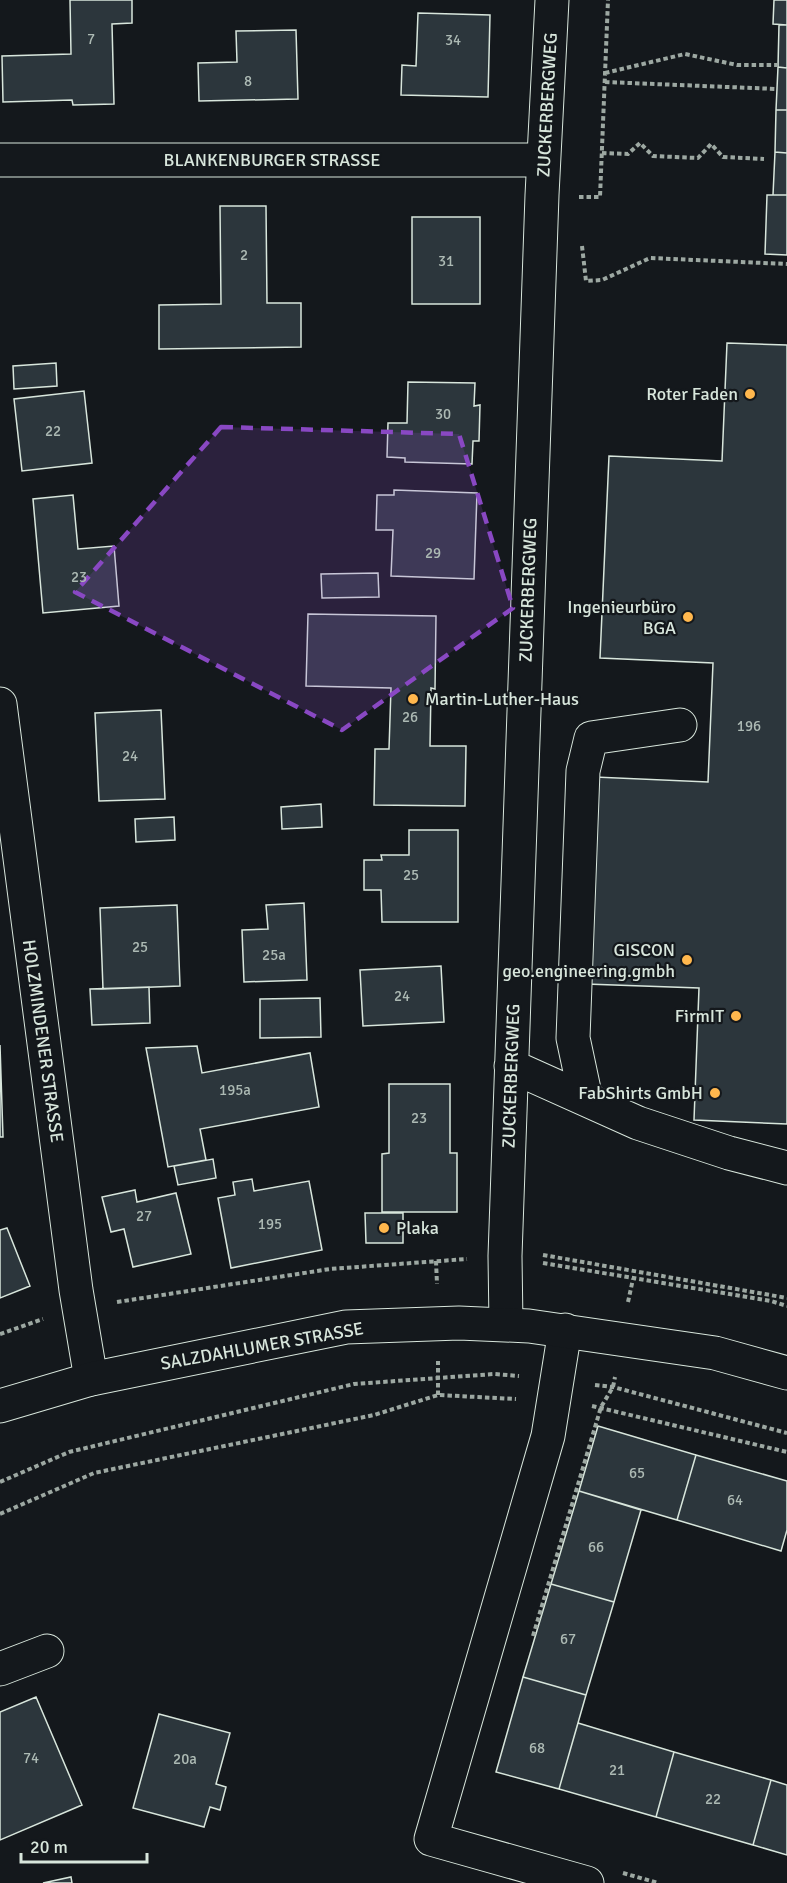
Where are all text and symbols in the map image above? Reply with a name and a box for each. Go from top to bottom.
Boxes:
house number: 7 [87,30,95,48]
house number: 34 [445,31,461,49]
street label: ZUCKERBERGWEG [532,32,562,178]
house number: 8 [244,72,252,90]
street label: BLANKENBURGER STRASSE [164,149,380,171]
house number: 2 [240,246,248,264]
house number: 31 [438,252,454,270]
place label: Roter Faden [646,383,738,405]
marker: Roter Faden [743,387,757,401]
house number: 30 [435,405,451,423]
house number: 22 [45,422,61,440]
street label: ZUCKERBERGWEG [514,517,542,663]
house number: 29 [425,544,441,562]
house number: 23 [71,568,87,586]
place label: Ingenieurbüro BGA [567,596,676,639]
marker: Ingenieurbüro BGA [681,610,695,624]
place label: Martin-Luther-Haus [425,688,579,710]
marker: Martin-Luther-Haus [406,692,420,706]
house number: 26 [402,708,418,726]
house number: 196 [737,717,761,735]
house number: 24 [122,747,138,765]
house number: 25 [403,866,419,884]
street label: HOLZMINDENER STRASSE [18,938,68,1144]
house number: 25 [132,938,148,956]
place label: GISCON geo.engineering.gmbh [503,939,675,982]
house number: 25a [262,946,286,964]
marker: GISCON geo.engineering.gmbh [680,953,694,967]
house number: 24 [394,987,410,1005]
street label: ZUCKERBERGWEG [497,1003,525,1149]
place label: FirmIT [675,1005,724,1027]
marker: FirmIT [729,1009,743,1023]
house number: 195a [219,1081,251,1099]
place label: FabShirts GmbH [578,1082,703,1104]
marker: FabShirts GmbH [708,1086,722,1100]
house number: 23 [411,1109,427,1127]
house number: 27 [136,1207,152,1225]
house number: 195 [258,1215,282,1233]
place label: Plaka [396,1217,439,1239]
marker: Plaka [377,1221,391,1235]
street label: SALZDAHLUMER STRASSE [159,1317,365,1375]
house number: 65 [629,1464,645,1482]
house number: 64 [727,1491,743,1509]
house number: 66 [588,1538,604,1556]
house number: 67 [560,1630,576,1648]
house number: 68 [529,1739,545,1757]
house number: 74 [23,1749,39,1767]
house number: 20a [173,1750,197,1768]
house number: 21 [609,1761,625,1779]
house number: 22 [705,1790,721,1808]
scale bar [21,1826,147,1864]
text: 20 m [30,1836,68,1858]

